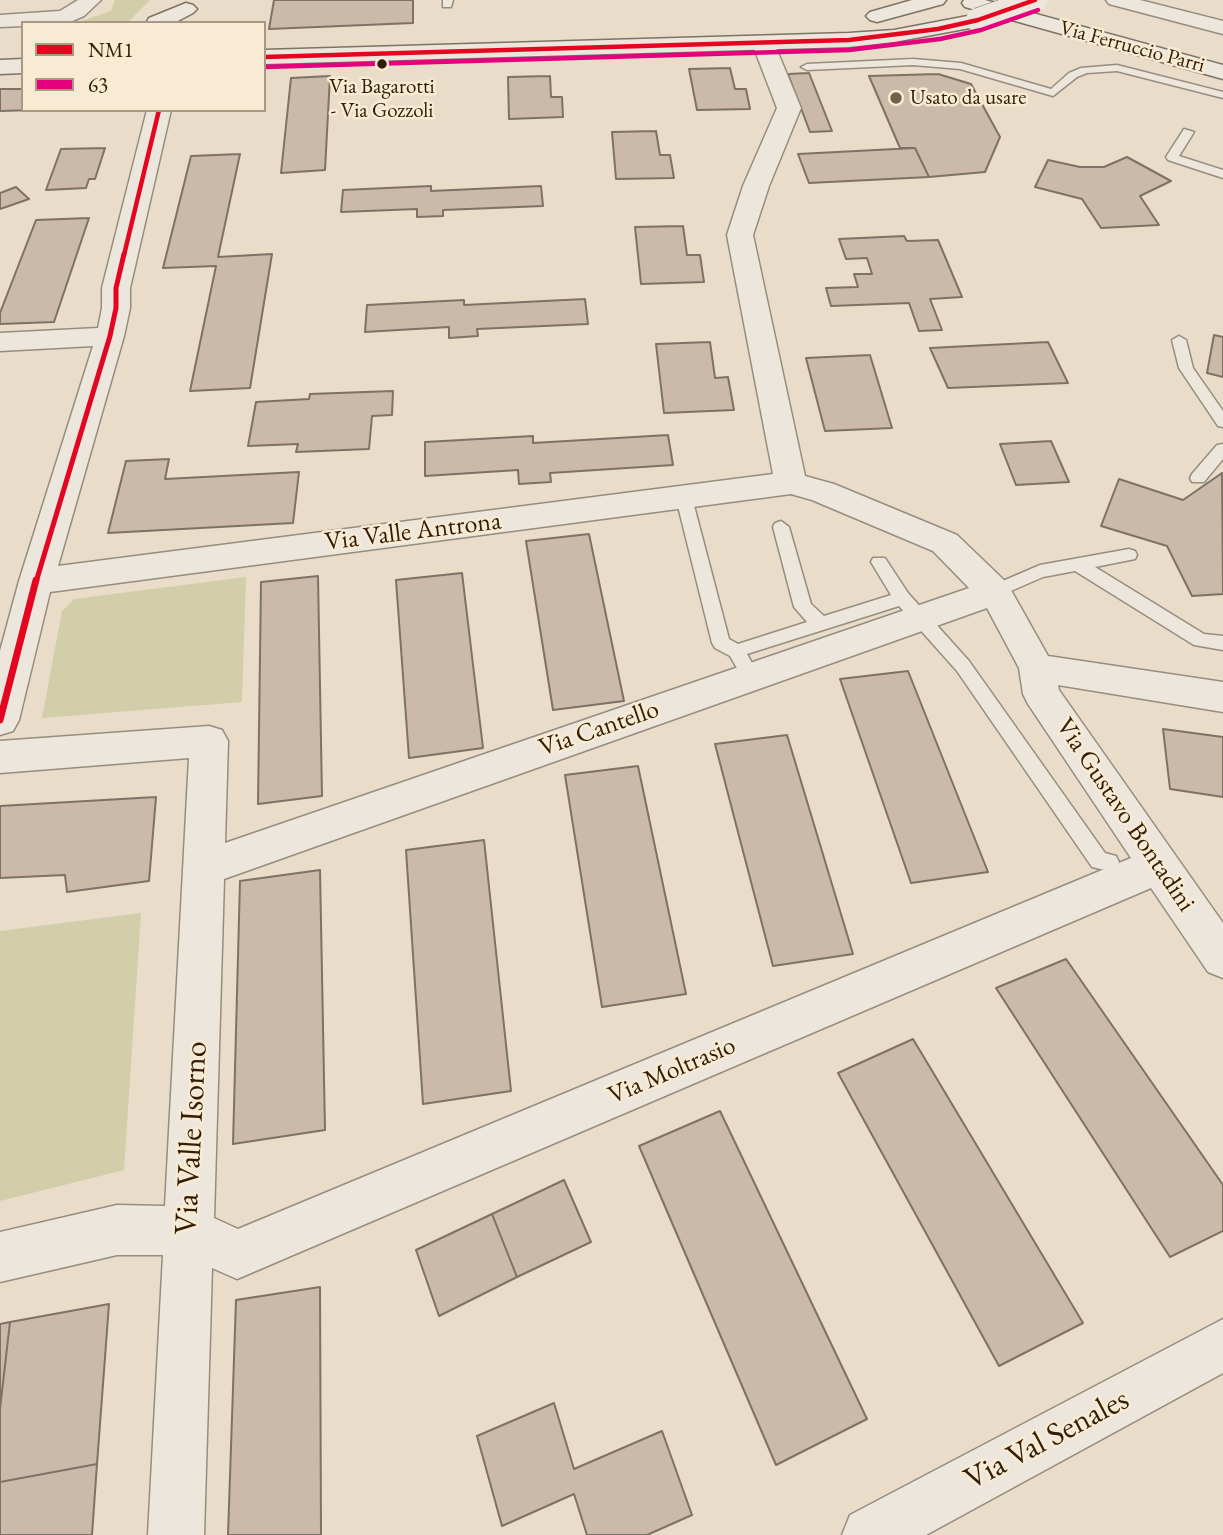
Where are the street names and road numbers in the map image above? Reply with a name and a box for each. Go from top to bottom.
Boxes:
street label: Via Ferruccio Parri [1057,16,1207,78]
street label: Via Valle Antrona [323,506,503,558]
street label: Via Cantello [535,694,663,764]
street label: Via Gustavo Bontadini [1049,712,1201,918]
street label: Via Moltrasio [604,1030,740,1112]
street label: Via Valle Isorno [168,1040,216,1236]
street label: Via Val Senales [958,1381,1136,1499]

